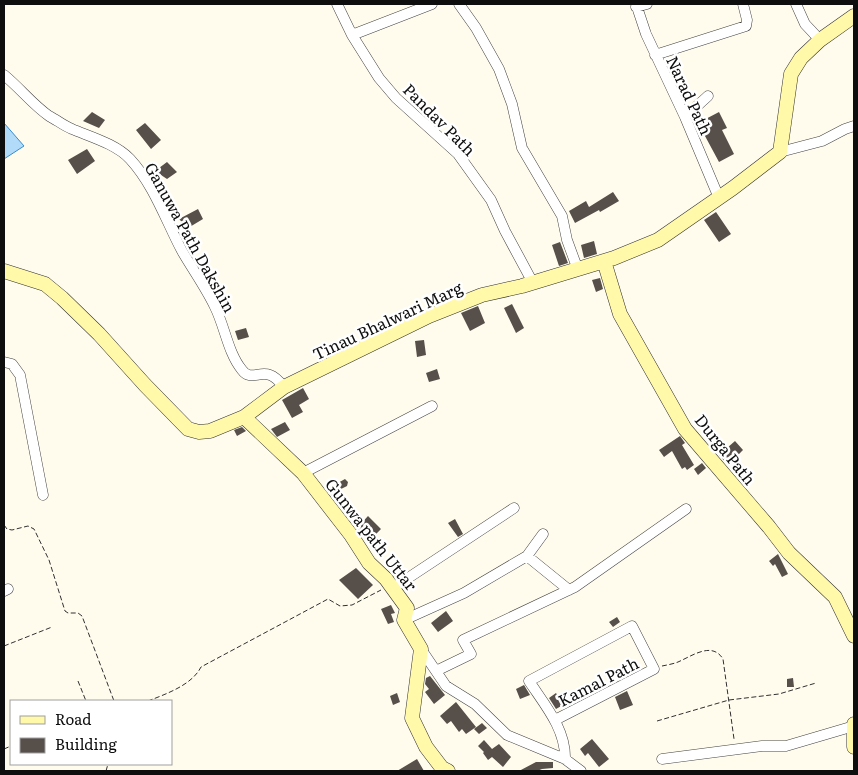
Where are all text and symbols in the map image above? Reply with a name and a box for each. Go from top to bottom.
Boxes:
street label: Narad Path [661,51,719,139]
street label: Pandav Path [398,77,482,161]
street label: Ganuwa Path Dakshin [140,158,242,317]
street label: Tinau Bhalwari Marg [308,275,466,365]
street label: Durga Path [690,408,762,490]
street label: Gunwa path Uttar [320,473,424,596]
street label: Kamal Path [553,650,643,712]
legend [10,700,172,765]
text: Road [55,707,91,730]
text: Building [55,732,117,755]

